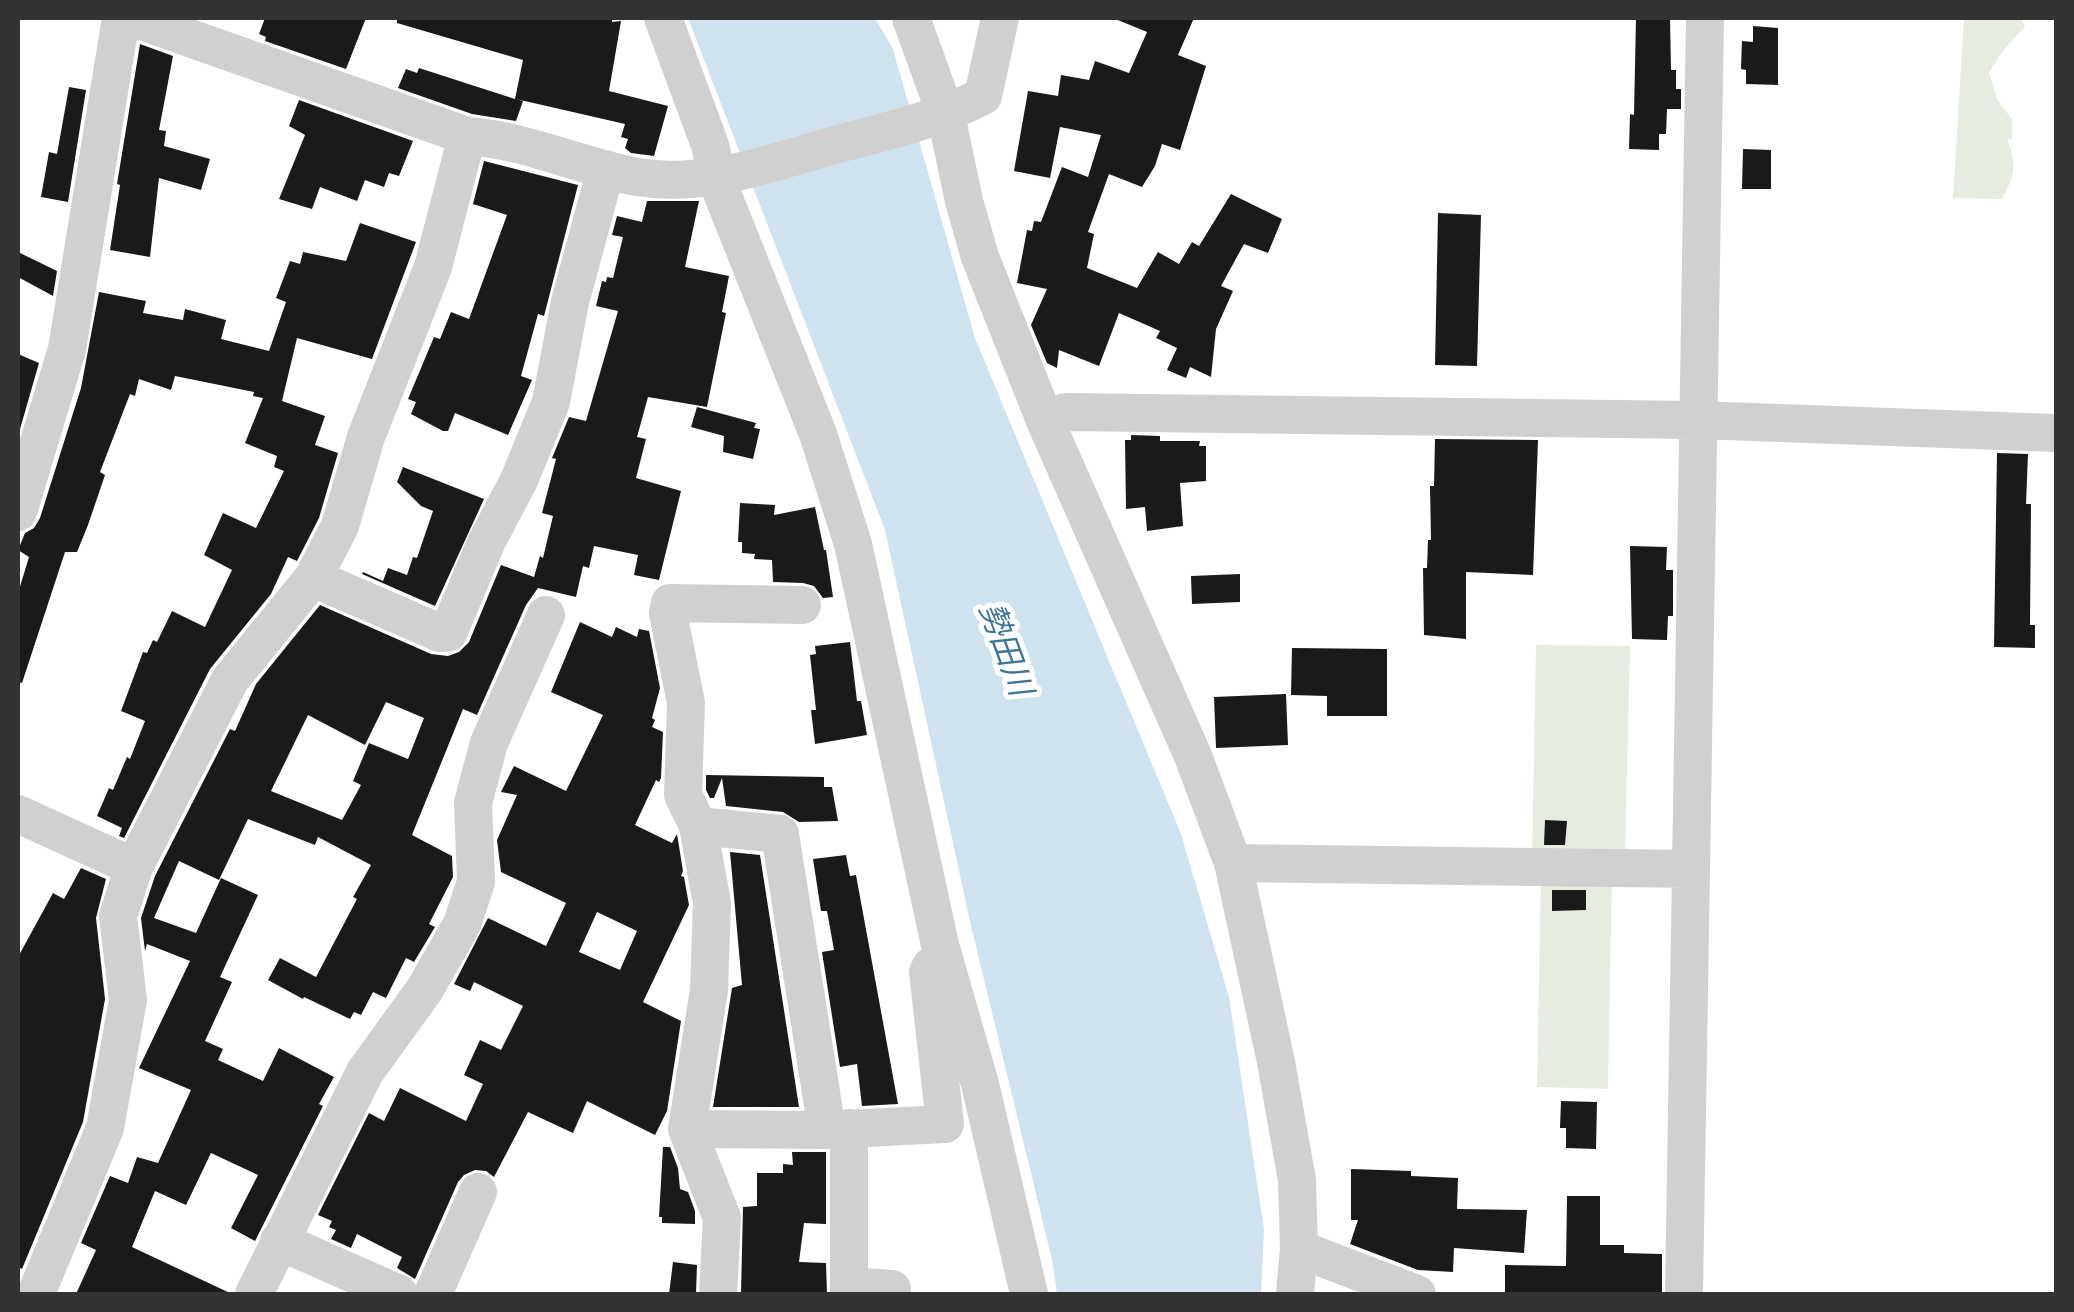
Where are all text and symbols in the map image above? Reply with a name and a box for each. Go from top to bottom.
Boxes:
water label: 勢田川 [972,597,1040,701]

